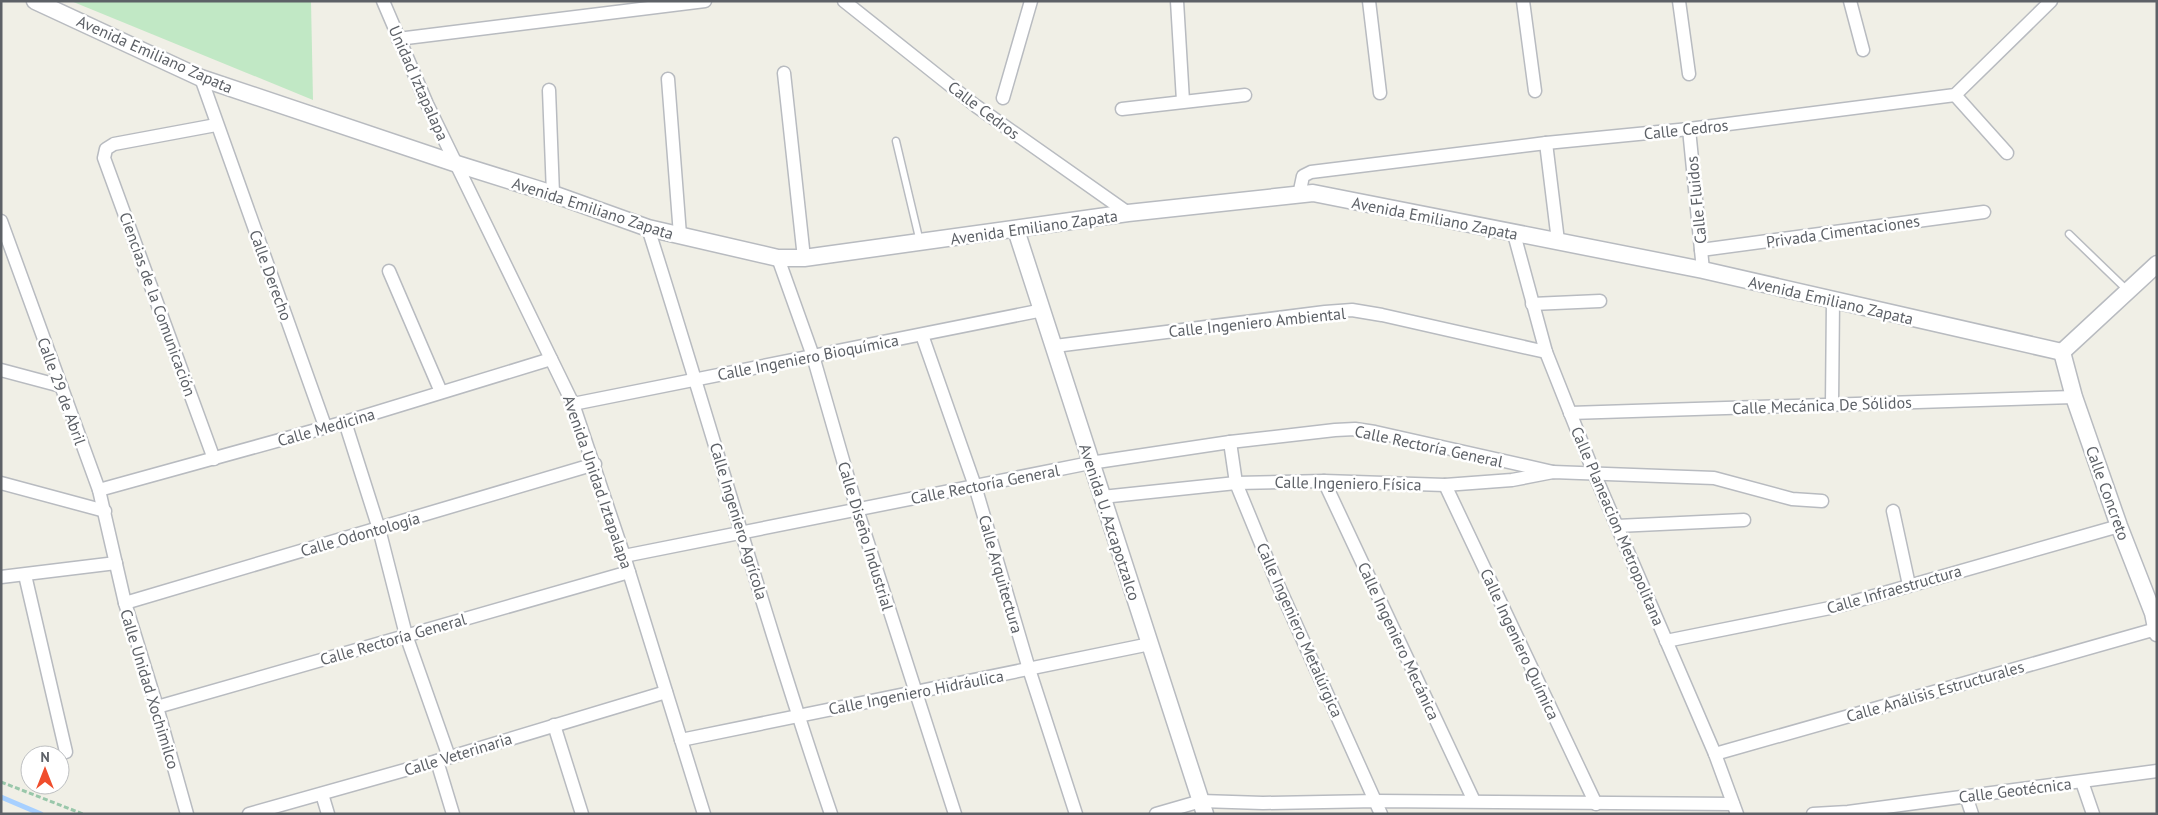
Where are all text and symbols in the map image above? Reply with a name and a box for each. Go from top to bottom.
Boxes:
street label: Avenida Emiliano Zapata [74,11,236,97]
street label: Unidad Iztapalapa [385,22,453,144]
street label: Calle Cedros [944,77,1024,144]
street label: Calle Cedros [1643,115,1729,143]
street label: Calle Fluidos [1681,155,1711,245]
street label: Avenida Emiliano Zapata [510,172,676,244]
street label: Avenida Emiliano Zapata [1350,192,1520,244]
street label: Avenida Emiliano Zapata [949,205,1119,249]
street label: Ciencias de la Comunicación [115,209,201,399]
street label: Privada Cimentaciones [1765,210,1921,252]
street label: Calle Derecho [245,227,297,323]
street label: Avenida Emiliano Zapata [1747,271,1915,329]
street label: Calle Ingeniero Ambiental [1168,303,1347,341]
street label: Calle Ingeniero Bioquímica [716,330,900,384]
street label: Calle 29 de Abril [33,334,91,448]
street label: Calle Mecánica De Sólidos [1732,392,1912,418]
street label: Avenida Unidad Iztapalapa [559,393,637,571]
street label: Calle Medicina [275,404,377,450]
street label: Calle Rectoría General [1353,421,1505,472]
street label: Calle Planeacion Metropolitana [1567,423,1669,629]
street label: Calle Ingeniero Agrícola [706,440,772,602]
street label: Avenida U. Azcapotzalco [1075,441,1145,603]
street label: Calle Concreto [2082,443,2134,543]
street label: Calle Diseño Industrial [834,459,898,613]
street label: Calle Rectoría General [909,460,1061,508]
street label: Calle Ingeniero Física [1274,472,1422,494]
street label: Calle Odontología [298,507,422,561]
street label: Calle Arquitectura [975,513,1027,635]
street label: Calle Ingeniero Metalúrgica [1252,540,1348,720]
street label: Calle Ingeniero Mecánica [1354,559,1444,723]
street label: Calle Infraestructura [1824,560,1964,618]
street label: Calle Ingeniero Química [1476,565,1564,723]
street label: Calle Unidad Xochimilco [116,607,184,771]
street label: Calle Rectoría General [318,608,469,669]
street label: Calle Análisis Estructurales [1844,656,2026,726]
street label: Calle Ingeniero Hidráulica [827,665,1005,719]
street label: Calle Veterinaria [402,728,514,780]
north arrow [20,745,70,795]
text: N [40,748,50,766]
street label: Calle Geotécnica [1957,773,2073,807]

